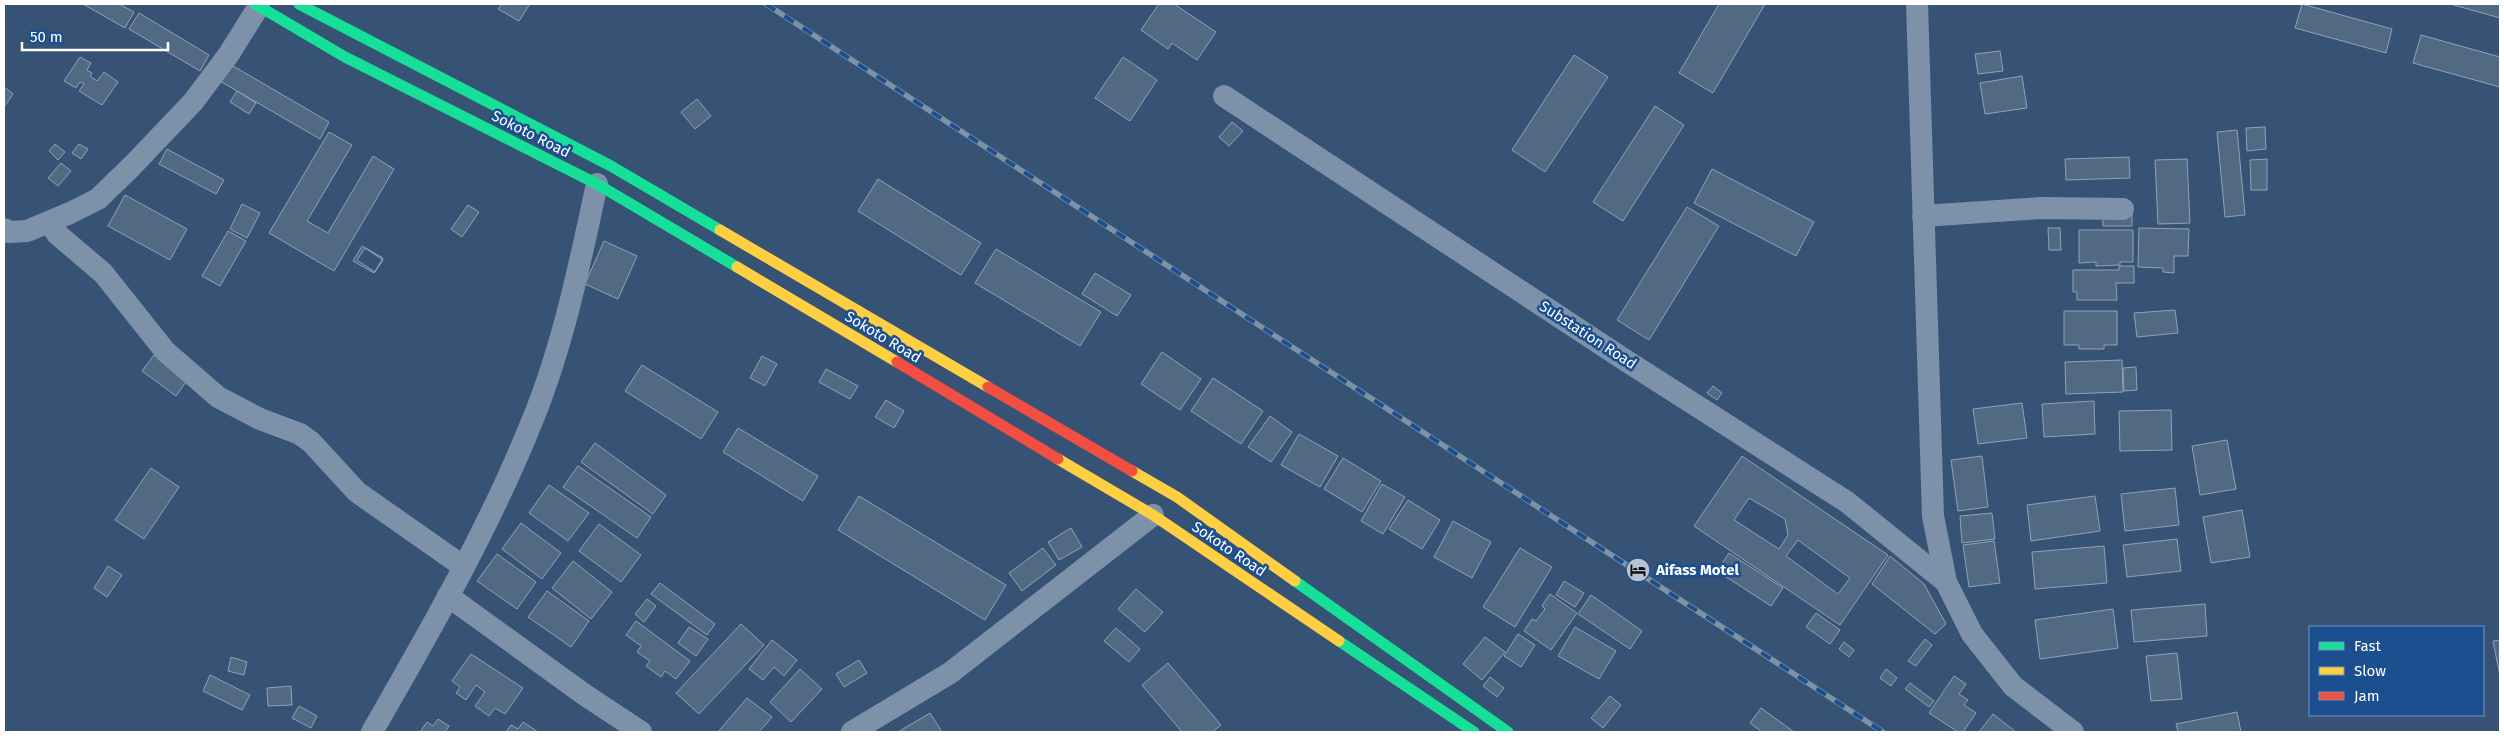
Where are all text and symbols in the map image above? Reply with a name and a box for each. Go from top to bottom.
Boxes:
scale bar [22,20,169,52]
text: 50 m [30,28,63,46]
street label: Sokoto Road [489,107,573,161]
street label: Substation Road [1536,297,1640,373]
street label: Sokoto Road [842,307,924,367]
street label: Sokoto Road [1188,518,1270,580]
hotel icon: Aifass Motel [1625,557,1651,583]
place label: Aifass Motel [1655,561,1739,579]
legend [2309,626,2484,716]
text: Fast [2354,637,2381,655]
text: Slow [2354,662,2386,680]
text: Jam [2354,687,2380,705]

